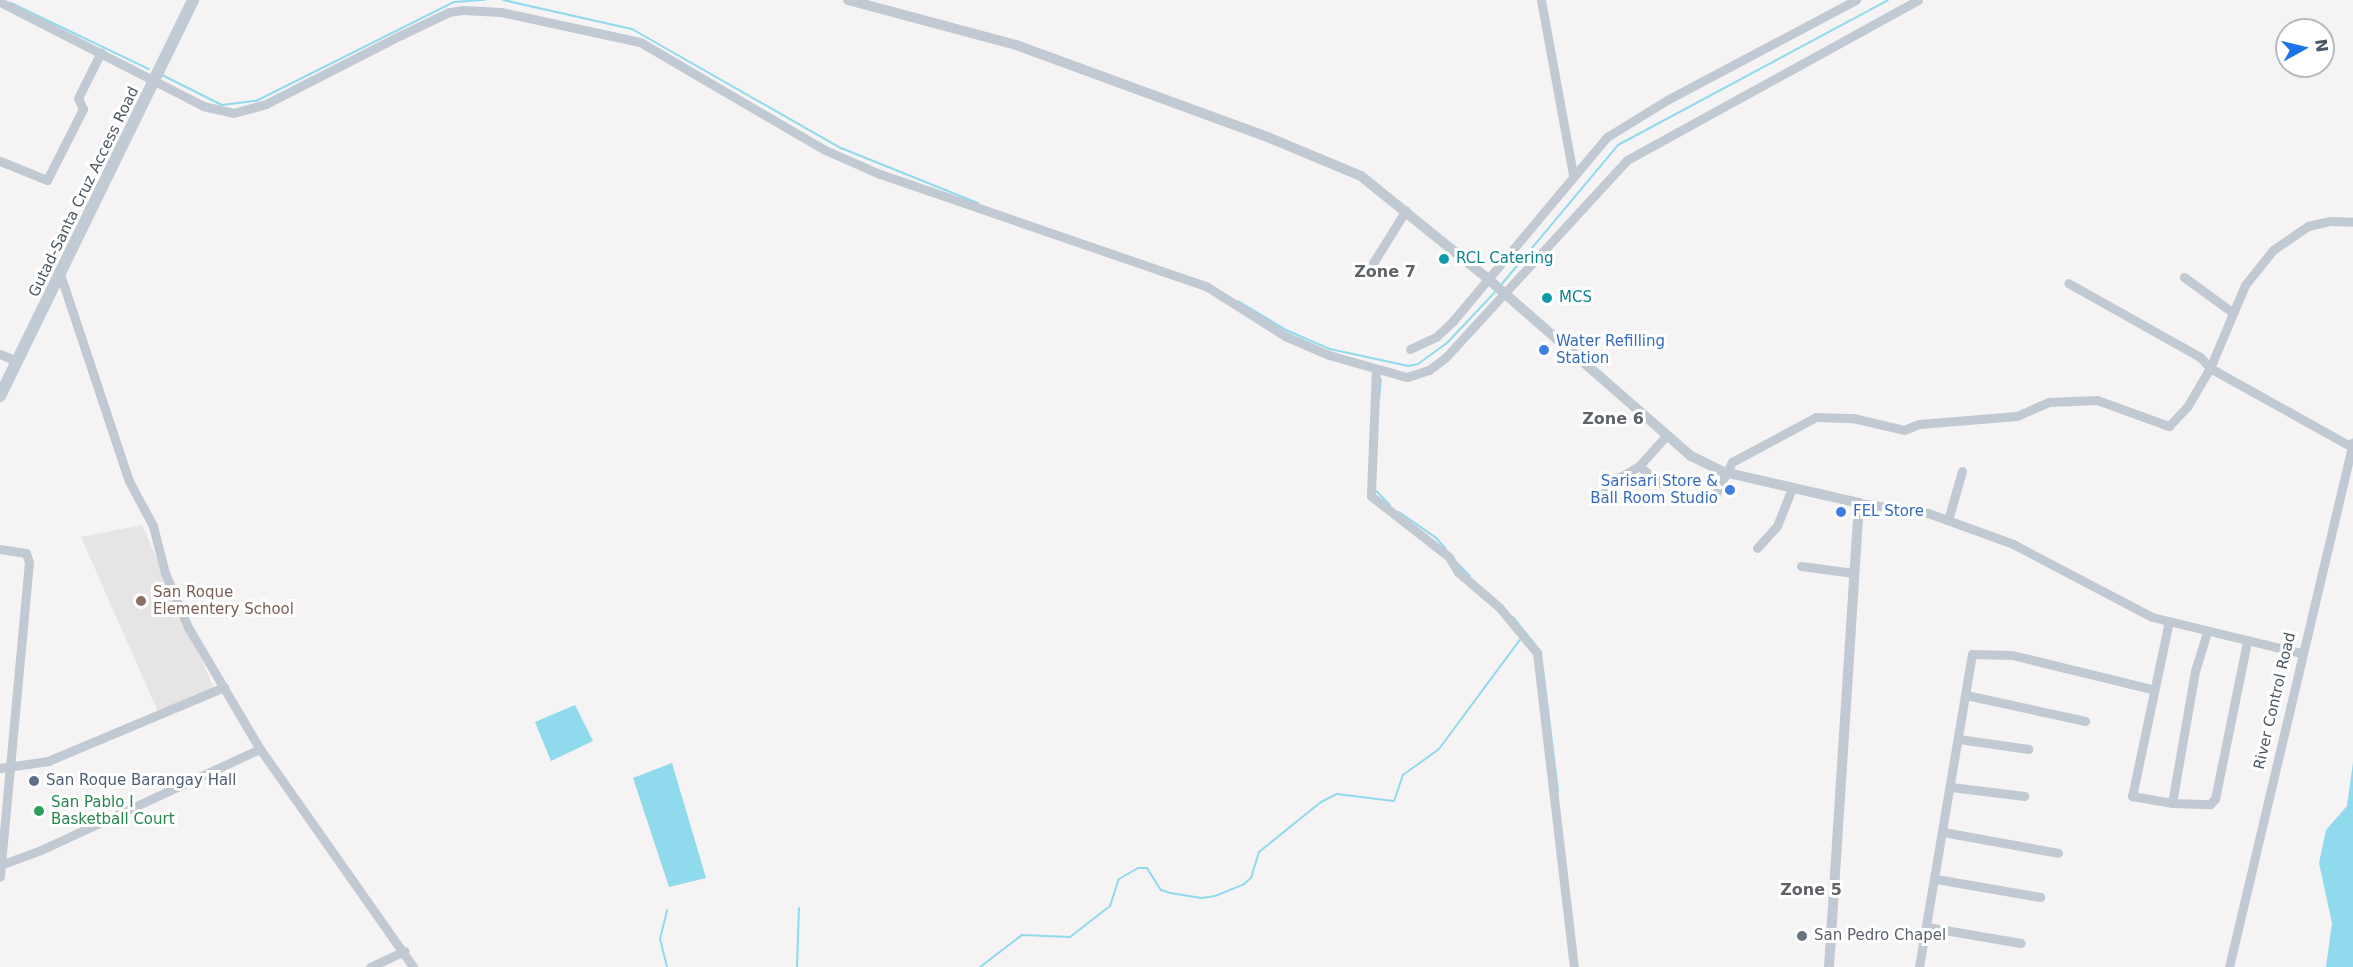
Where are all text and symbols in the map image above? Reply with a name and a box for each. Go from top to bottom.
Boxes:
north arrow [2275,18,2335,78]
text: N [2311,38,2332,54]
street label: Gutad-Santa Cruz Access Road [25,84,143,300]
place label: RCL Catering [1456,250,1553,268]
marker: RCL Catering [1437,252,1451,266]
district label: Zone 7 [1354,262,1416,282]
place label: MCS [1559,289,1592,307]
marker: MCS [1540,291,1554,305]
place label: Water Refilling Station [1556,332,1665,367]
marker: Water Refilling Station [1537,343,1551,357]
district label: Zone 6 [1582,409,1644,429]
place label: Sarisari Store & Ball Room Studio [1590,472,1718,507]
marker: Sarisari Store & Ball Room Studio [1723,483,1737,497]
place label: FEL Store [1853,503,1924,521]
marker: FEL Store [1834,505,1848,519]
place label: San Roque Elementery School [153,583,294,618]
marker: San Roque Elementery School [134,594,148,608]
street label: River Control Road [2250,631,2300,771]
place label: San Roque Barangay Hall [46,772,236,790]
marker: San Roque Barangay Hall [27,774,41,788]
place label: San Pablo I Basketball Court [51,793,175,828]
marker: San Pablo I Basketball Court [32,804,46,818]
district label: Zone 5 [1780,880,1842,900]
place label: San Pedro Chapel [1814,927,1946,945]
marker: San Pedro Chapel [1795,929,1809,943]

